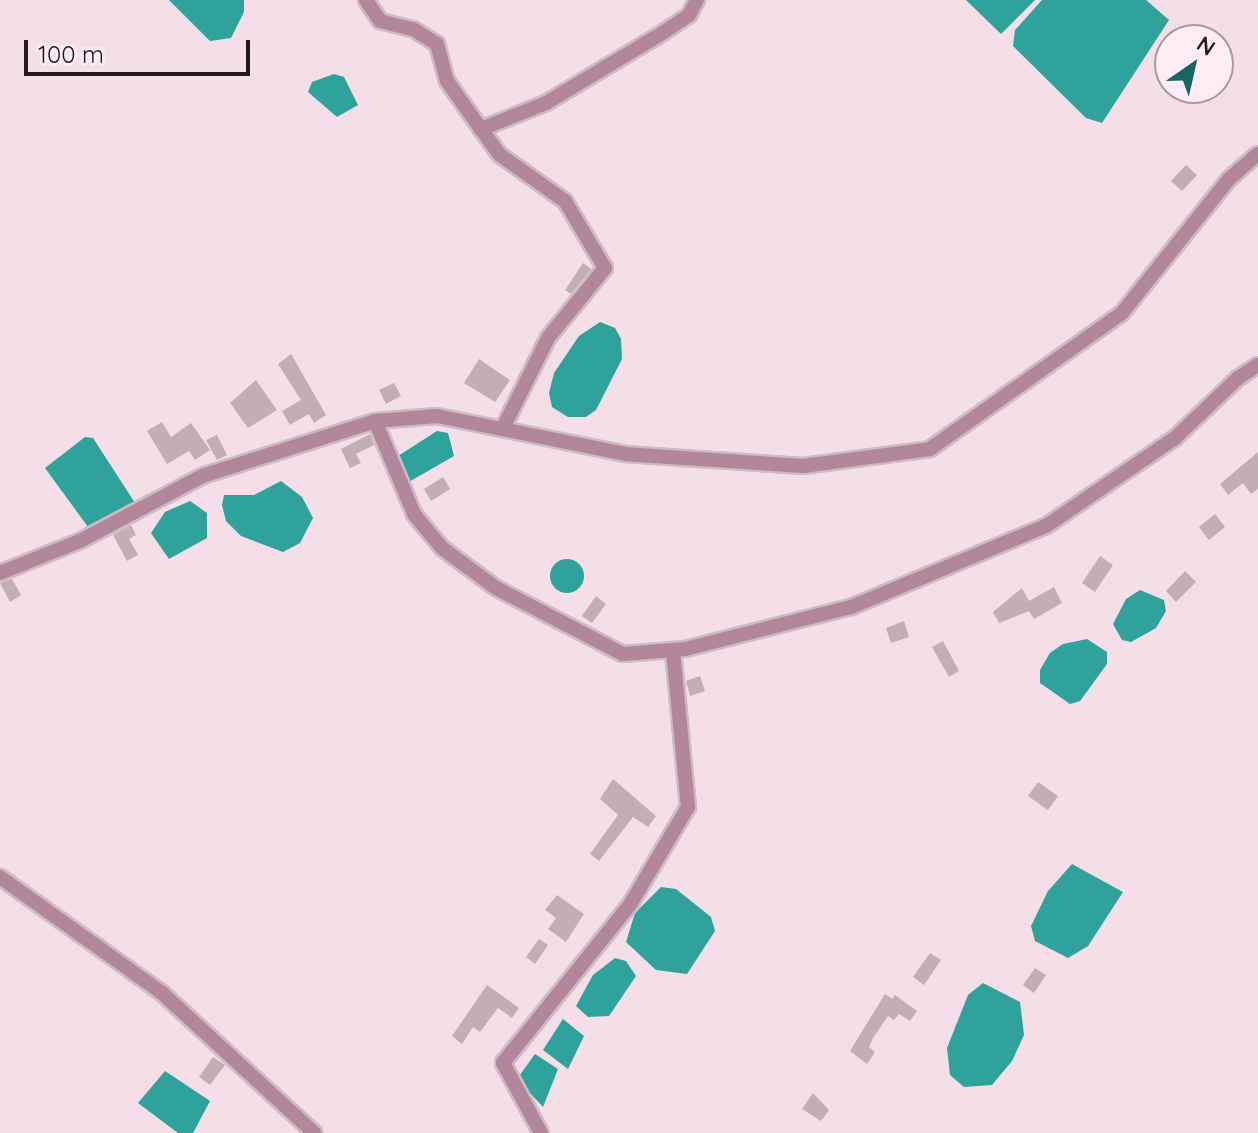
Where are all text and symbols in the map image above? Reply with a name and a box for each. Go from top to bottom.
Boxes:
scale bar [28,24,254,74]
north arrow [1154,24,1234,104]
text: N [1192,30,1221,62]
text: 100 m [38,39,104,69]

